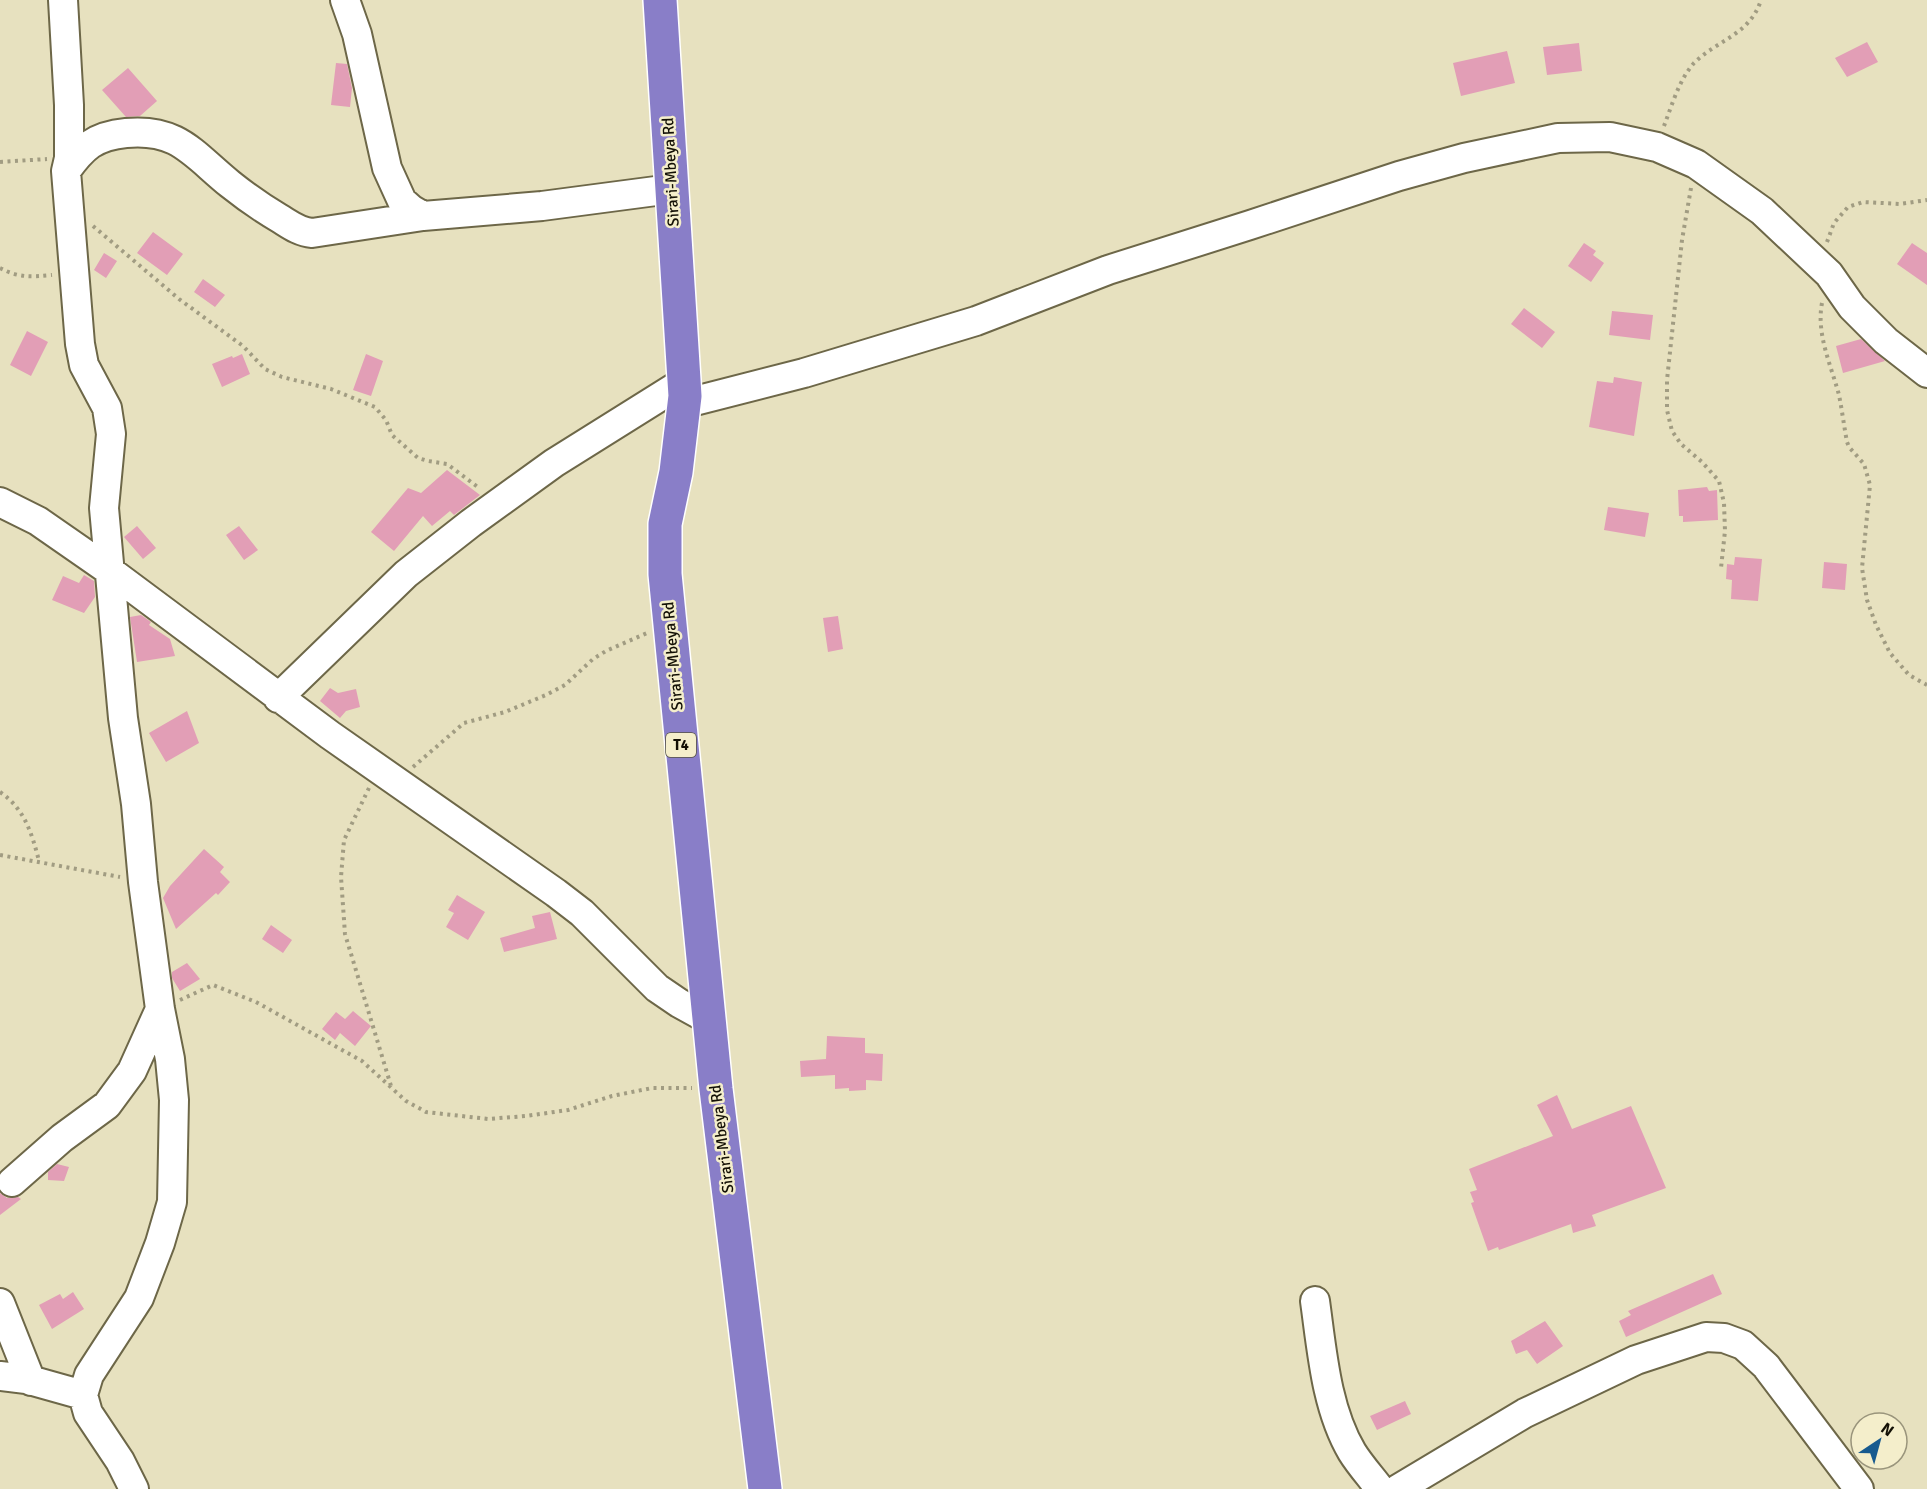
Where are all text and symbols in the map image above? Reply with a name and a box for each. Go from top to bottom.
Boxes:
street label: Sirari-Mbeya Rd [658,117,684,227]
street label: Sirari-Mbeya Rd [658,601,688,711]
road number: T4 [666,733,696,757]
street label: Sirari-Mbeya Rd [705,1084,739,1194]
north arrow [1849,1411,1909,1471]
text: N [1877,1418,1898,1441]

